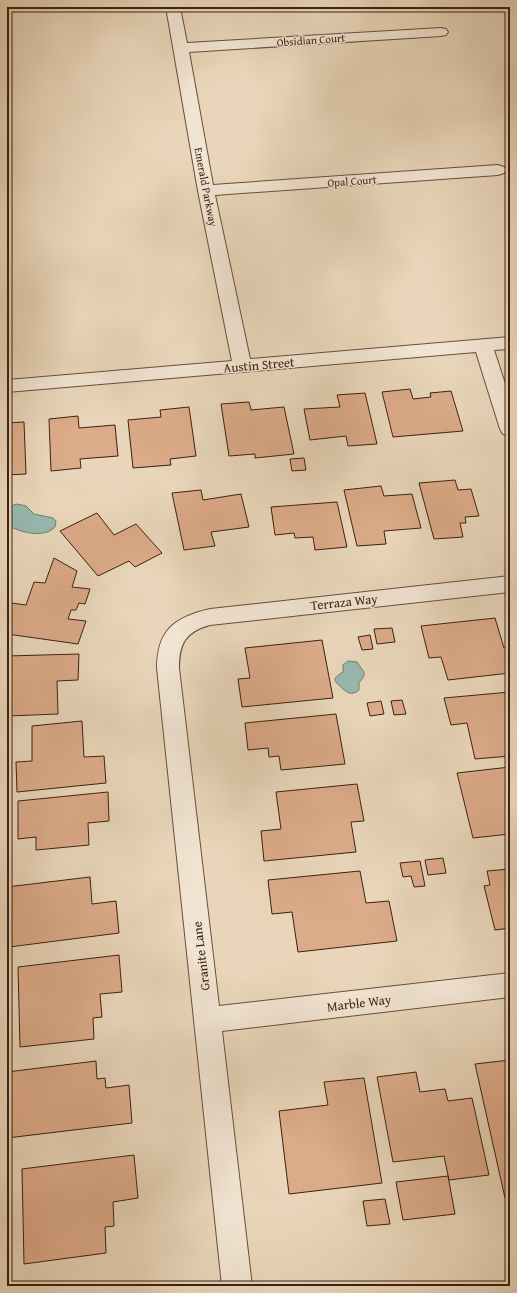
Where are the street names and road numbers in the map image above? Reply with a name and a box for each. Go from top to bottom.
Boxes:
street label: Obsidian Court [276,30,346,50]
street label: Emerald Parkway [190,146,222,228]
street label: Opal Court [327,171,377,191]
street label: Austin Street [223,352,296,378]
street label: Terraza Way [309,589,379,615]
street label: Granite Lane [187,920,215,992]
street label: Marble Way [326,990,393,1016]

